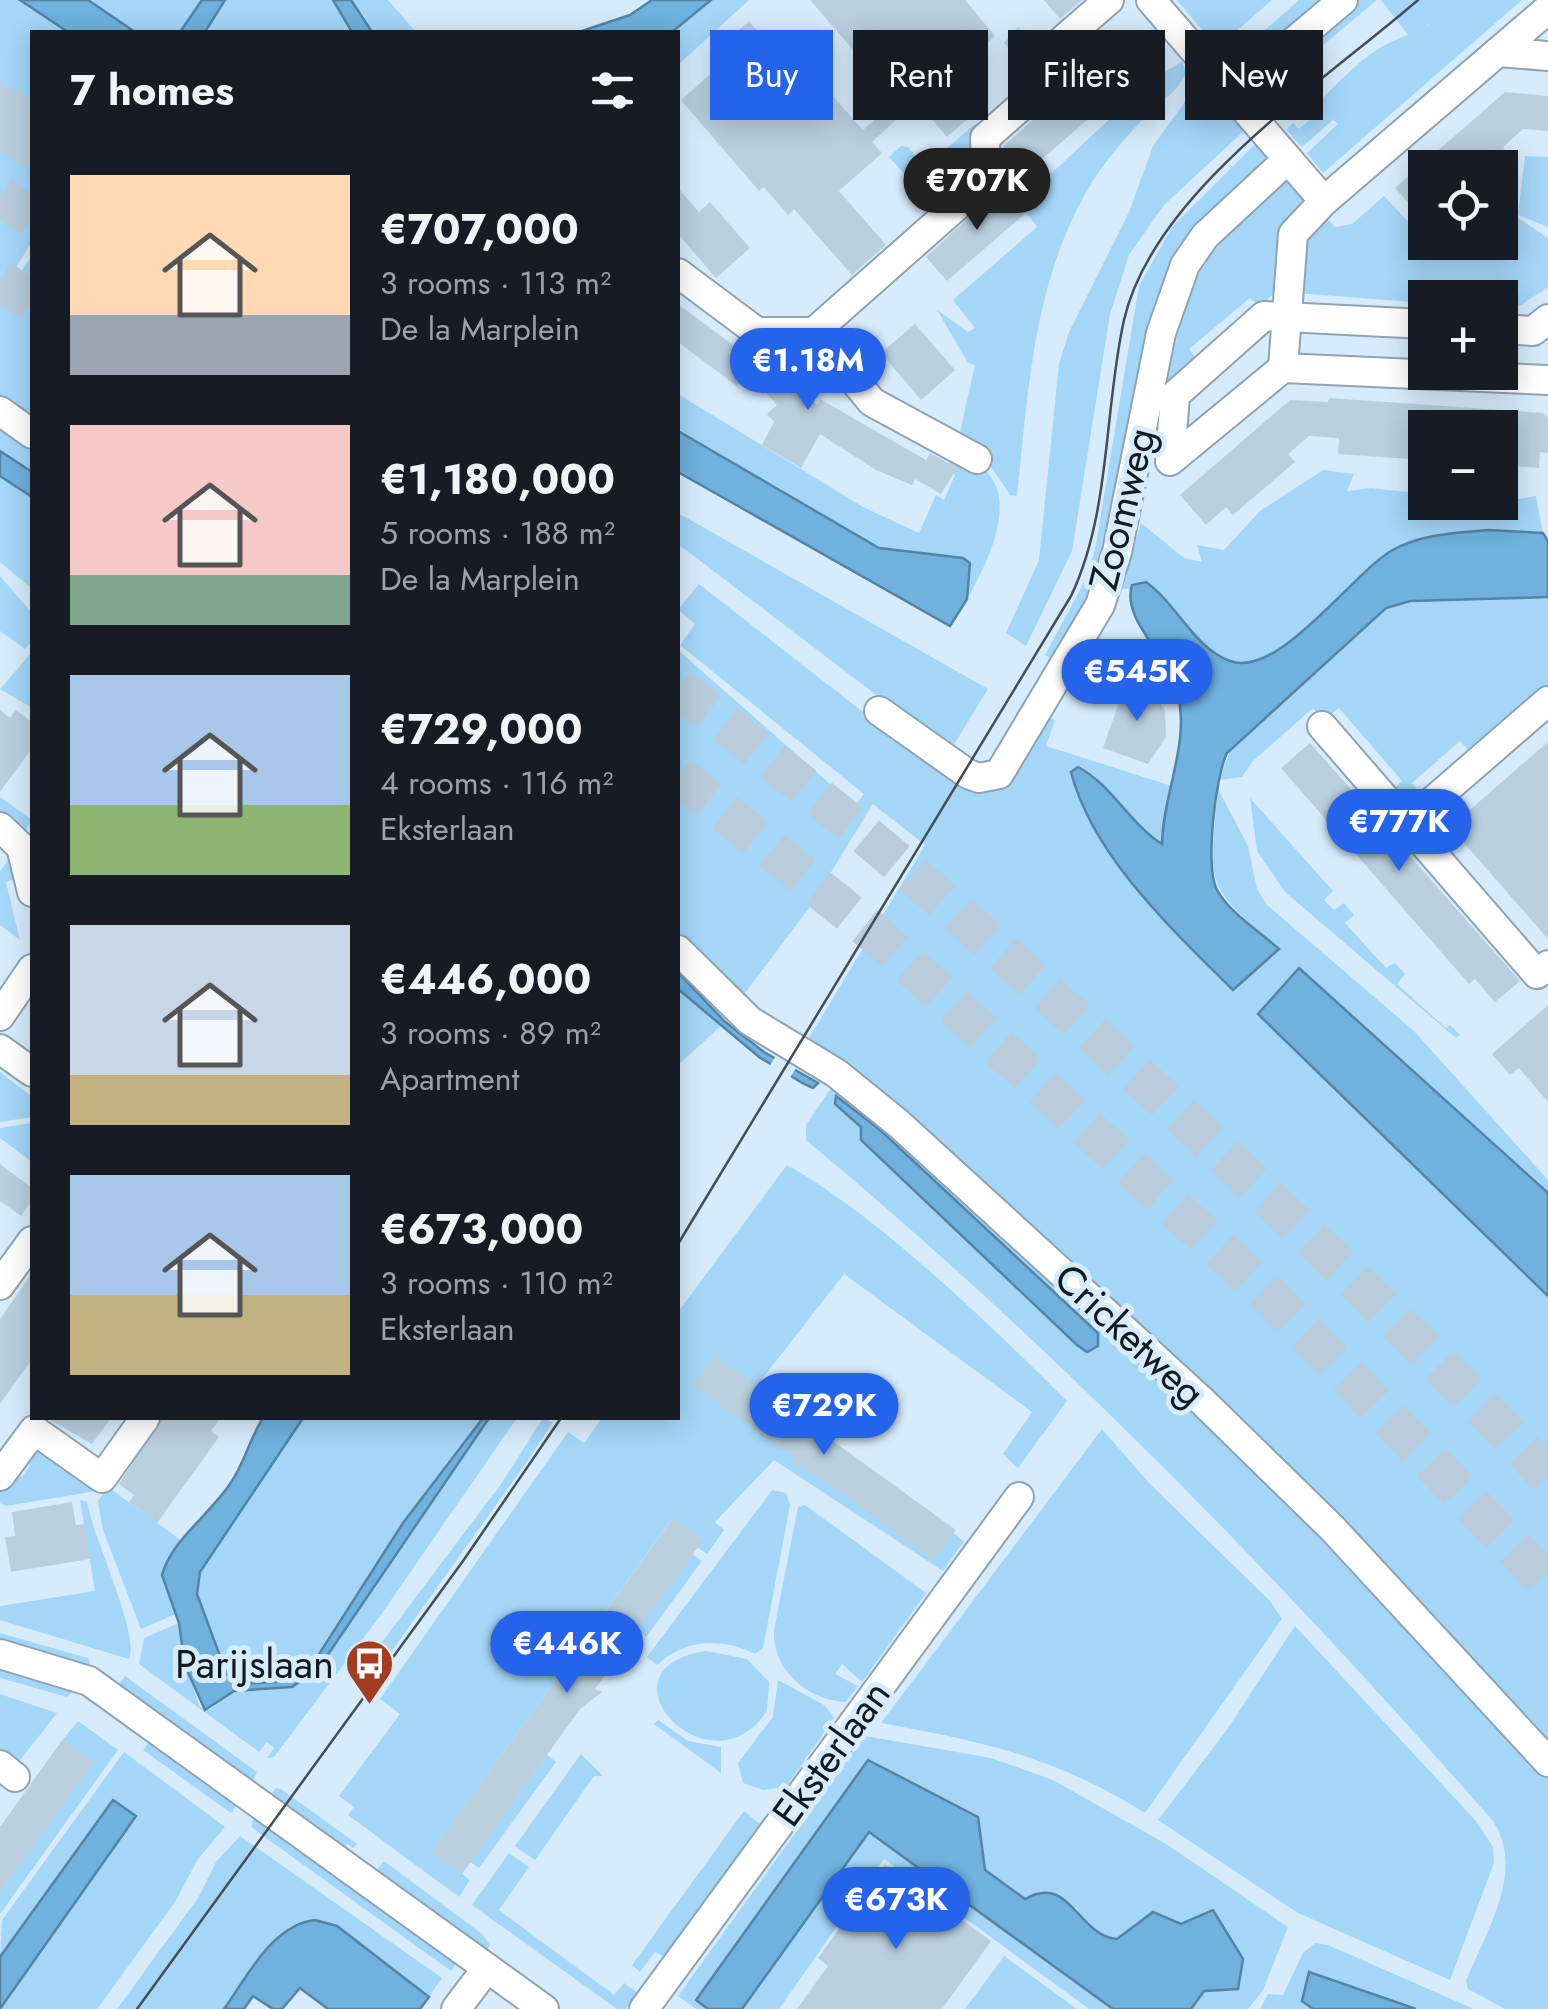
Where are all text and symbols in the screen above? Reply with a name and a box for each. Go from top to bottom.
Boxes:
chip: Buy [710,30,833,120]
chip: Rent [853,30,988,120]
chip: Filters [1008,30,1165,120]
chip: New [1185,30,1323,120]
text: 7 homes [70,60,234,121]
icon: filters [585,63,640,118]
pin: €707K [907,148,1047,233]
map controls [1408,150,1518,520]
button: locate [1408,150,1518,260]
text: €707K [925,157,1029,203]
text: €707,000 [380,199,579,260]
icon: home [150,215,270,335]
text: 3 rooms · 113 m² [380,260,611,306]
button: + [1408,280,1518,390]
text: De la Marplein [380,306,580,352]
pin: €1.18M [727,328,889,413]
text: €1.18M [752,337,864,383]
button: − [1408,410,1518,520]
street label: Zoomweg [1074,422,1170,596]
text: €1,180,000 [380,449,615,510]
icon: home [150,465,270,585]
text: 5 rooms · 188 m² [380,510,615,556]
text: De la Marplein [380,556,580,602]
pin: €545K [1067,639,1207,724]
text: €545K [1084,648,1190,694]
text: €729,000 [380,699,583,760]
icon: home [150,715,270,835]
text: 4 rooms · 116 m² [380,760,613,806]
pin: €777K [1329,789,1469,874]
text: €777K [1348,798,1450,844]
text: Eksterlaan [380,806,515,852]
text: €446,000 [380,949,591,1010]
icon: home [150,965,270,1085]
text: 3 rooms · 89 m² [380,1010,601,1056]
text: Apartment [380,1056,519,1102]
text: €673,000 [380,1199,583,1260]
icon: home [150,1215,270,1335]
street label: Cricketweg [1042,1250,1218,1420]
text: 3 rooms · 110 m² [380,1260,613,1306]
text: Eksterlaan [380,1306,515,1352]
pin: €729K [754,1373,894,1458]
text: €729K [771,1382,877,1428]
pin: €446K [497,1611,637,1696]
text: €446K [512,1620,622,1666]
place label: Parijslaan [175,1635,334,1693]
bus stop icon: Parijslaan [343,1638,395,1706]
street label: Eksterlaan [758,1668,904,1838]
pin: €673K [826,1867,966,1952]
text: €673K [844,1876,948,1922]

